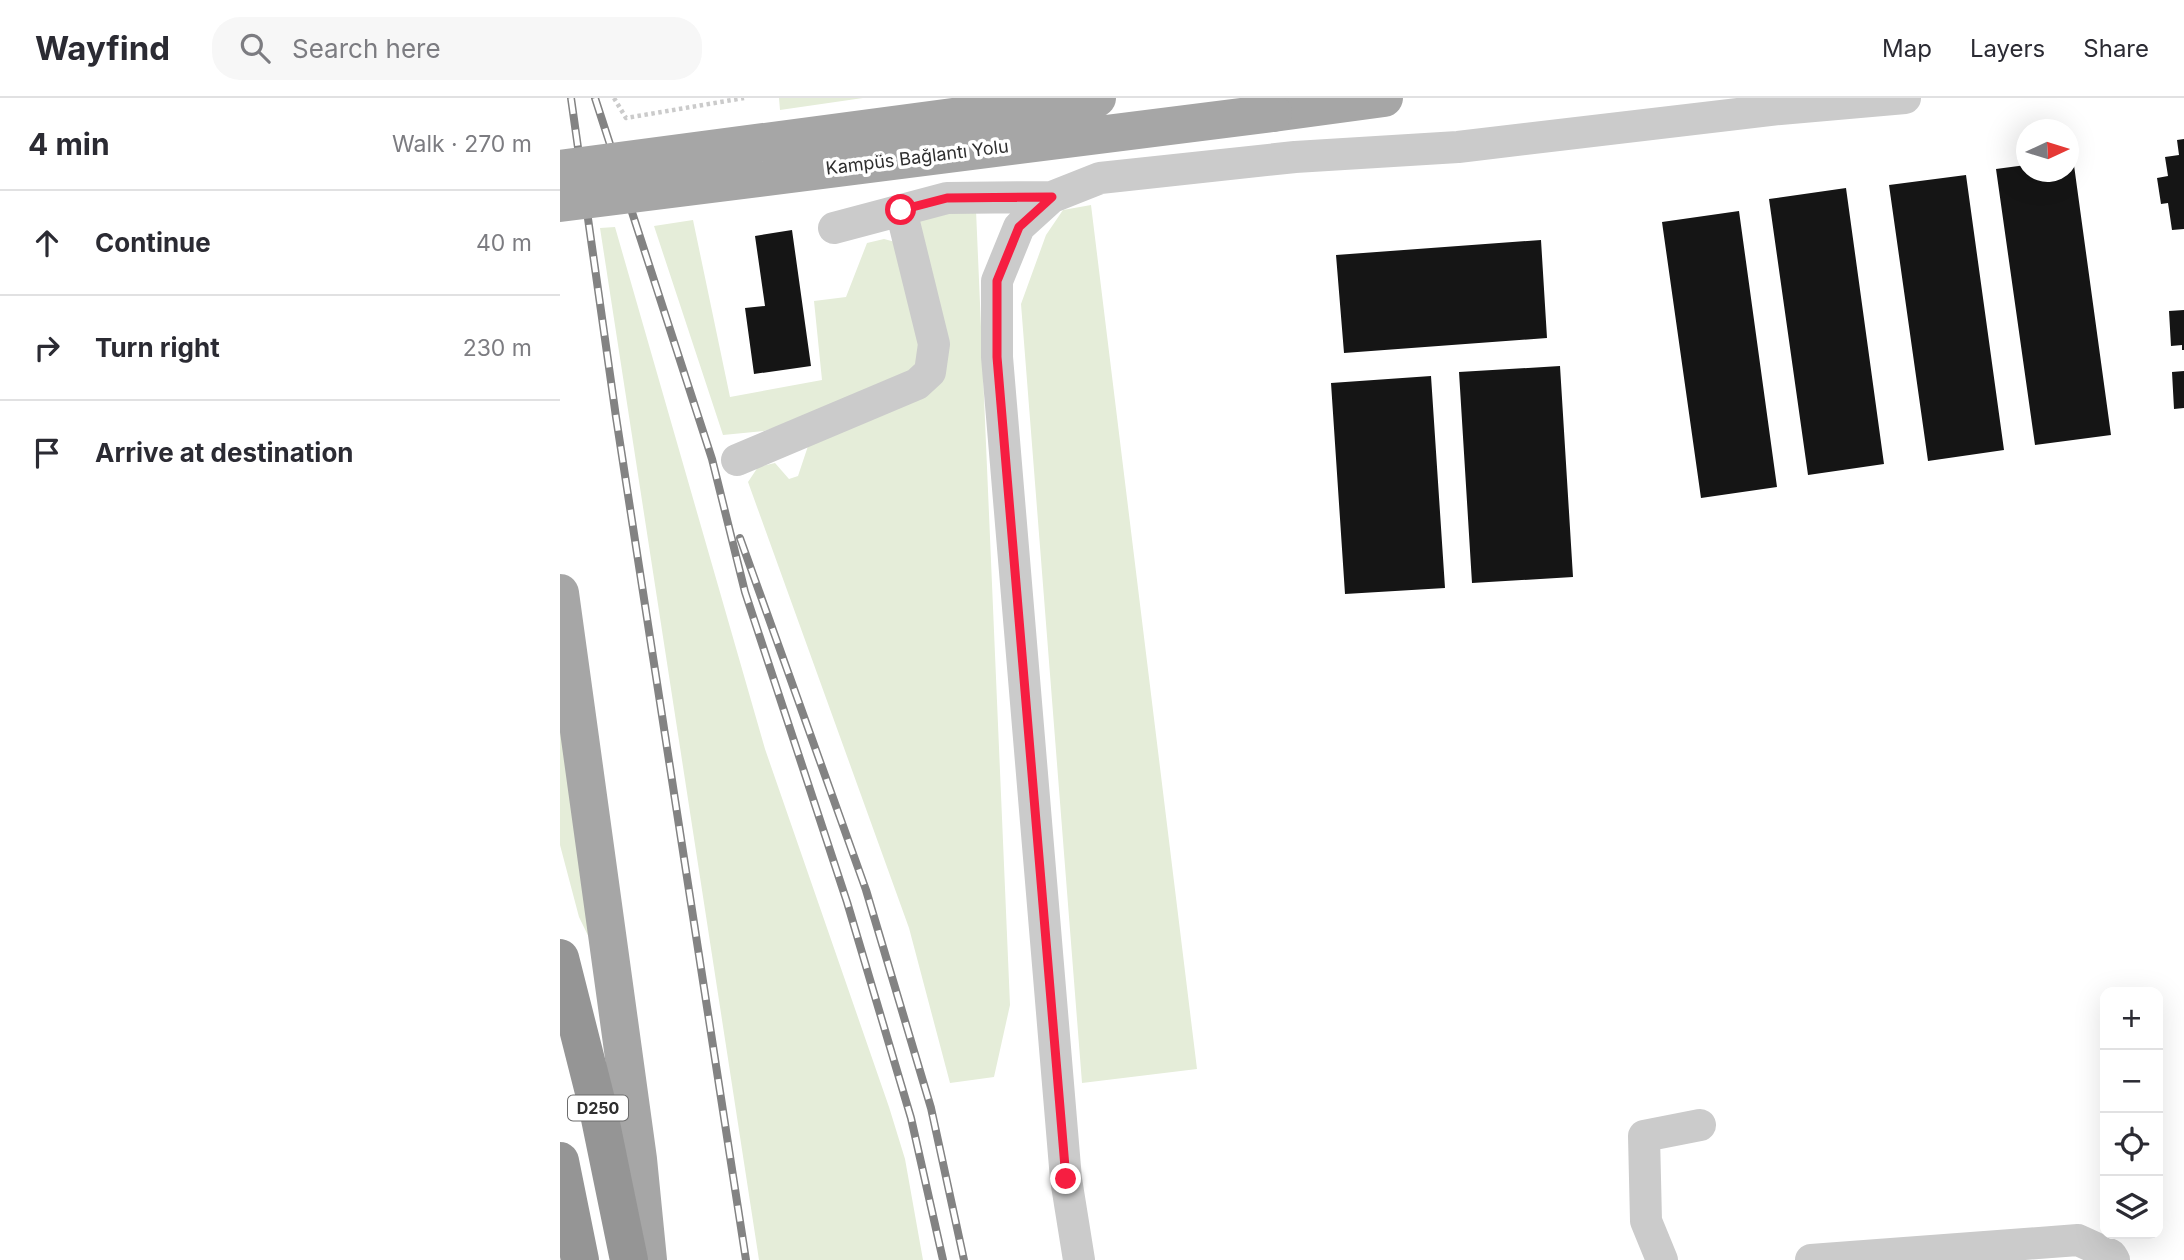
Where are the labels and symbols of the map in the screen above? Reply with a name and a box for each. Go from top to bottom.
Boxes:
north arrow [2016,119,2079,182]
street label: Kampüs Bağlantı Yolu [824,135,1010,179]
route start [885,194,916,225]
road number: D250 [568,1096,628,1120]
route end [1050,1163,1081,1194]

